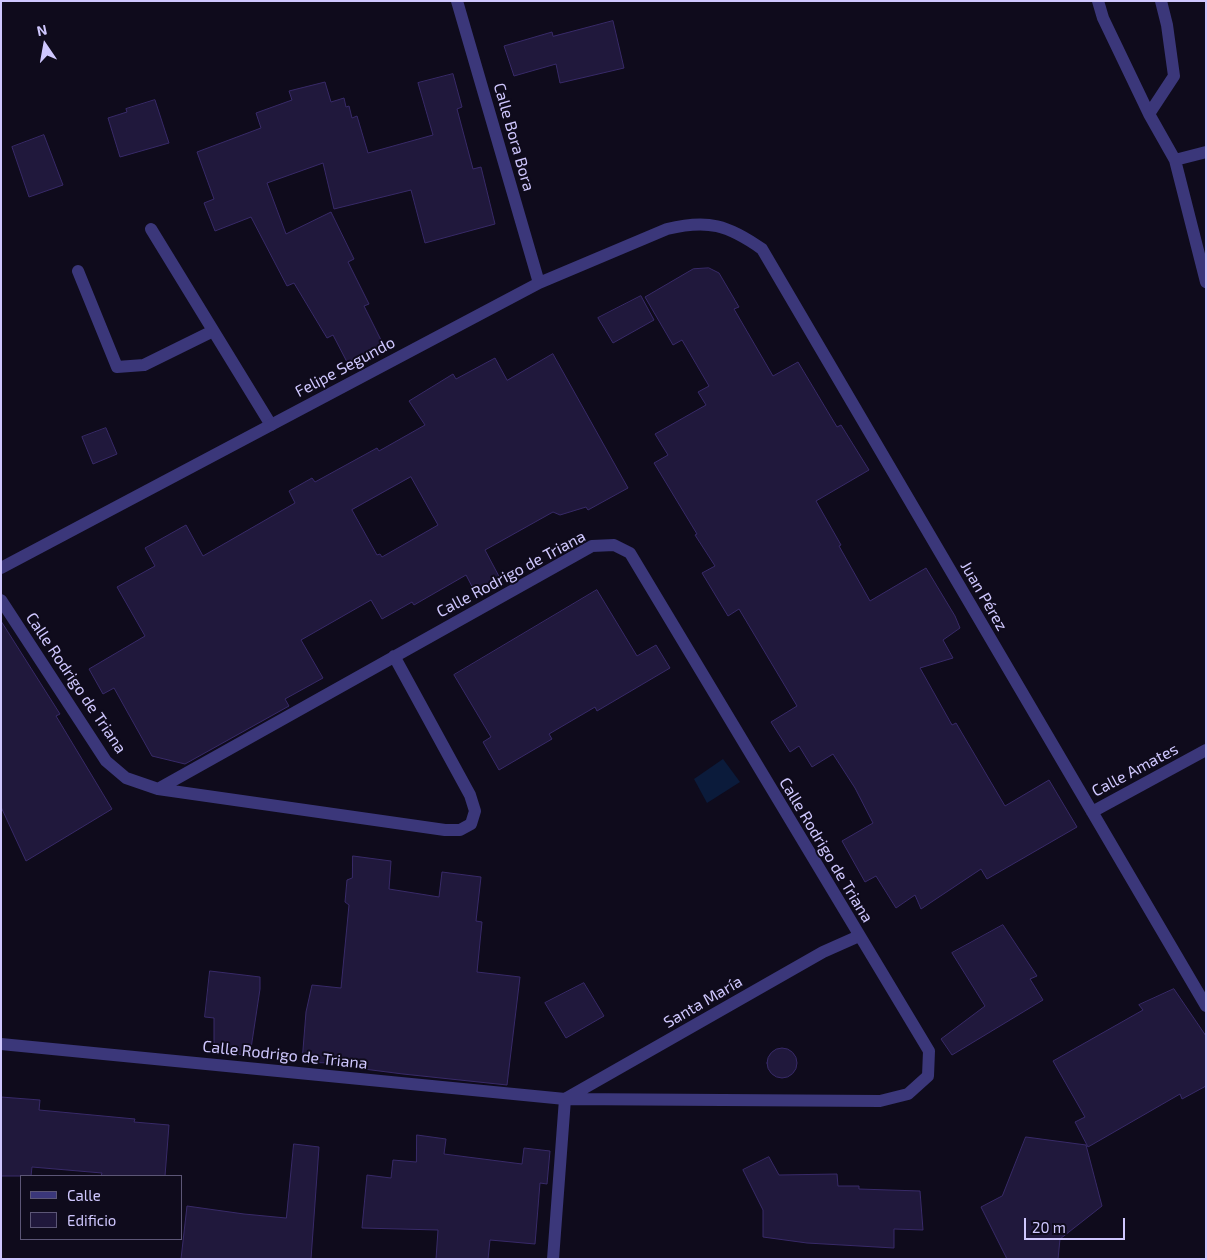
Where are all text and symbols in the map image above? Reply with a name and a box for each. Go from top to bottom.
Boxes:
north arrow [20,20,70,70]
text: N [35,20,48,39]
street label: Calle Bora Bora [489,81,539,193]
street label: Felipe Segundo [292,333,398,401]
street label: Calle Rodrigo de Triana [433,527,589,621]
street label: Juan Pérez [956,558,1012,634]
street label: Calle Rodrigo de Triana [22,609,130,757]
street label: Calle Amates [1088,739,1182,801]
street label: Calle Rodrigo de Triana [775,774,877,926]
street label: Santa María [660,972,746,1032]
street label: Calle Rodrigo de Triana [201,1037,369,1073]
legend [20,1175,182,1240]
text: Calle [67,1186,101,1204]
scale bar [1027,1208,1128,1240]
text: Edificio [67,1211,116,1229]
text: 20 m [1032,1218,1066,1236]

